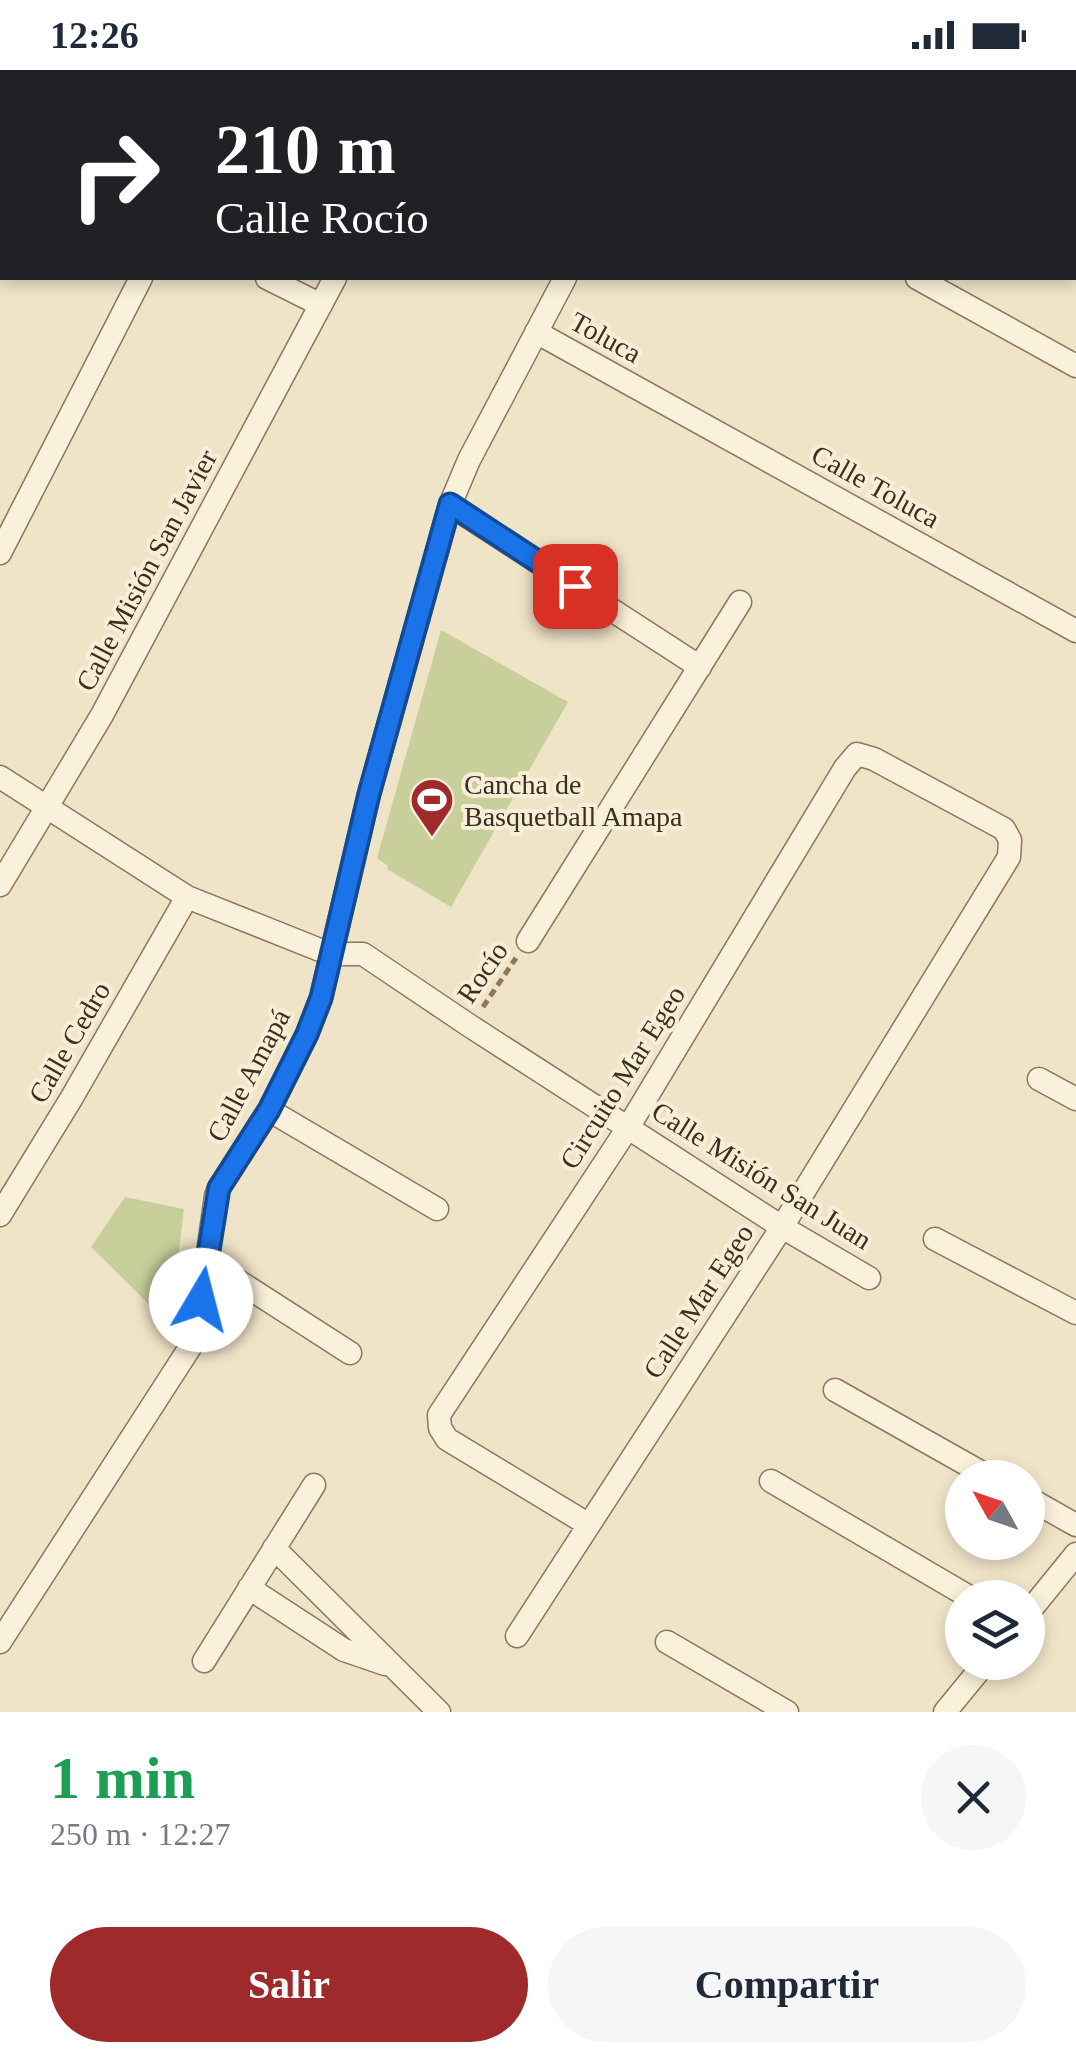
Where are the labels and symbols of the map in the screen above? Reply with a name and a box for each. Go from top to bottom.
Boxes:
street label: Toluca [565,306,647,370]
street label: Calle Toluca [806,439,946,535]
street label: Calle Misión San Javier [70,444,223,696]
pin [533,544,618,629]
place label: Cancha de Basquetball Amapa [464,769,683,832]
sports icon: Cancha de Basquetball Amapa [409,777,455,838]
street label: Rocío [451,936,514,1009]
street label: Calle Cedro [22,976,116,1108]
street label: Circuito Mar Egeo [554,980,691,1175]
street label: Calle Amapá [201,1003,297,1147]
street label: Calle Misión San Juan [646,1095,877,1256]
street label: Calle Mar Egeo [637,1218,760,1384]
position arrow [149,1248,253,1352]
north arrow [945,1460,1045,1560]

